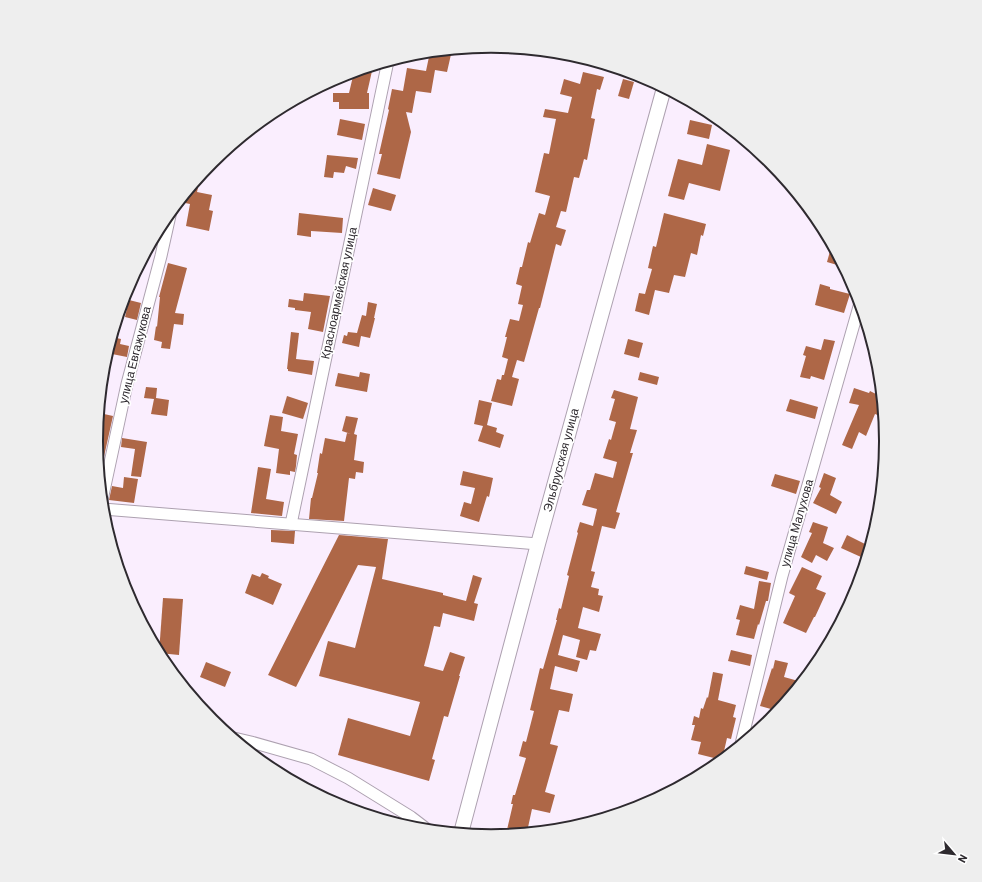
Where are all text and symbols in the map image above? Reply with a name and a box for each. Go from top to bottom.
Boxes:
street label: Красноармейская улица [317,225,360,360]
street label: улица Евгажукова [115,304,154,405]
street label: Эльбрусская улица [539,406,582,513]
street label: улица Малухова [777,477,816,569]
north arrow [934,834,974,874]
text: N [956,853,971,865]

